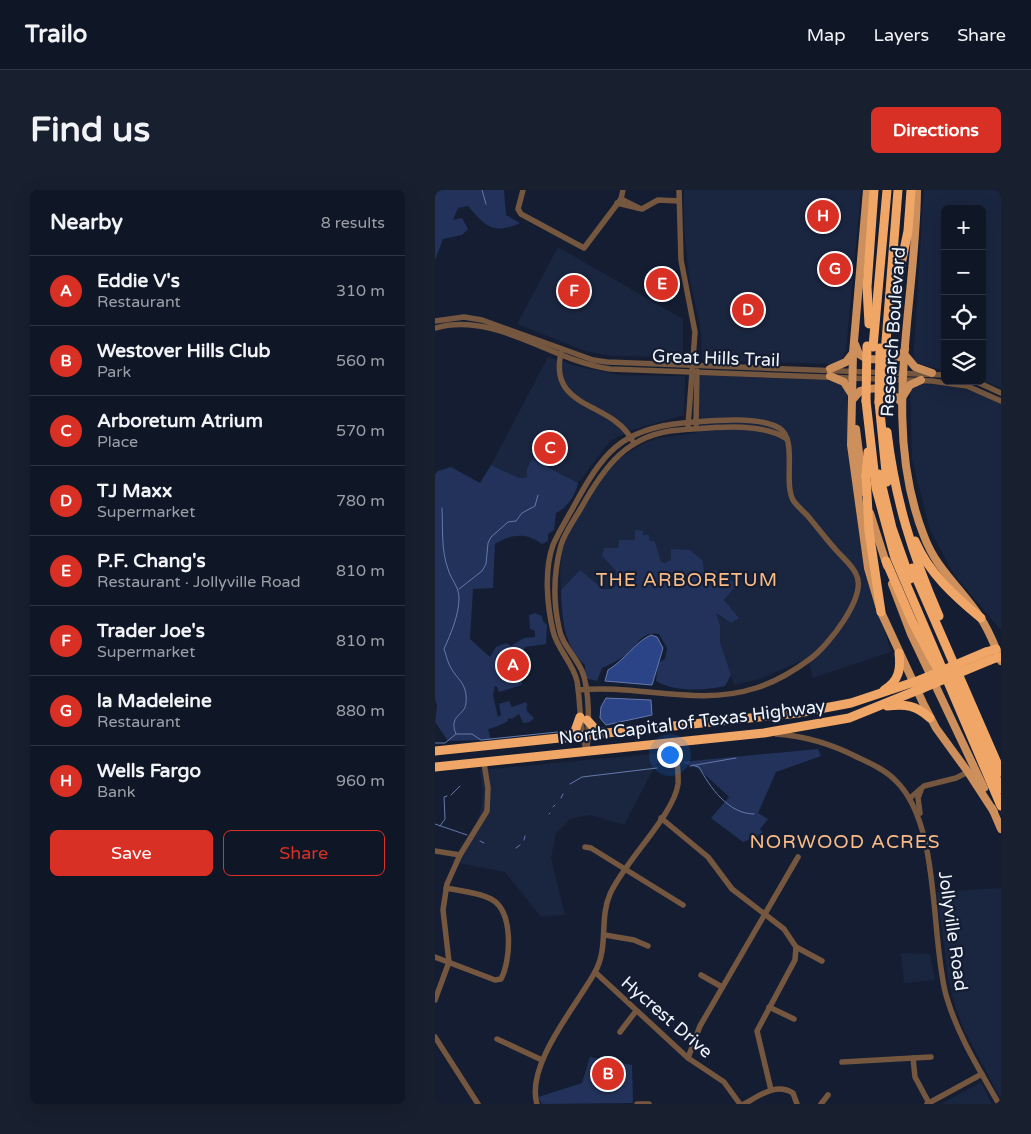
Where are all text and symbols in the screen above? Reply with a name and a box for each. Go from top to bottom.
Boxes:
text: Trailo [25,20,87,49]
text: Map [807,24,846,46]
text: Layers [874,24,929,46]
text: Share [957,24,1006,46]
button: Directions [871,107,1001,153]
text: Find us [30,109,150,151]
pin: H [807,197,839,235]
map controls [941,205,986,385]
button: + [941,205,986,250]
text: Nearby [50,210,123,235]
text: 8 results [321,213,385,233]
street label: Research Boulevard [876,246,910,418]
pin: G [819,250,851,288]
button: − [941,250,986,295]
pin: E [646,265,678,303]
text: Eddie V's [97,270,180,292]
pin: F [558,272,590,310]
text: A [60,281,72,301]
text: 310 m [336,281,385,301]
pin: D [732,291,764,329]
text: Restaurant [97,292,181,312]
button: locate [941,295,986,340]
text: Westover Hills Club [97,340,271,362]
button: layers [941,340,986,385]
street label: Great Hills Trail [652,345,780,371]
text: B [60,351,72,371]
text: 560 m [336,351,385,371]
text: Park [97,362,131,382]
text: Arboretum Atrium [97,410,263,432]
text: C [60,421,72,441]
text: 570 m [336,421,385,441]
pin: C [534,429,566,467]
text: Place [97,432,138,452]
text: TJ Maxx [97,480,172,502]
text: D [60,491,72,511]
text: 780 m [336,491,385,511]
text: Supermarket [97,502,195,522]
text: P.F. Chang's [97,550,206,572]
text: E [61,561,71,581]
text: 810 m [336,561,385,581]
district label: THE ARBORETUM [596,569,778,591]
text: Restaurant · Jollyville Road [97,572,301,592]
text: Trader Joe's [97,620,205,642]
text: F [61,631,71,651]
text: 810 m [336,631,385,651]
text: Supermarket [97,642,195,662]
pin: A [497,646,529,684]
text: la Madeleine [97,690,212,712]
street label: North Capital of Texas Highway [557,695,827,749]
text: G [60,701,72,721]
text: 880 m [336,701,385,721]
text: Restaurant [97,712,181,732]
your location [657,742,683,768]
text: Wells Fargo [97,760,201,782]
text: H [60,771,72,791]
text: 960 m [336,771,385,791]
text: Bank [97,782,136,802]
button: Save [50,830,213,876]
button: Share [223,830,385,876]
district label: NORWOOD ACRES [750,831,940,853]
street label: Jollyville Road [934,870,972,992]
street label: Hycrest Drive [617,971,717,1063]
pin: B [592,1055,624,1093]

